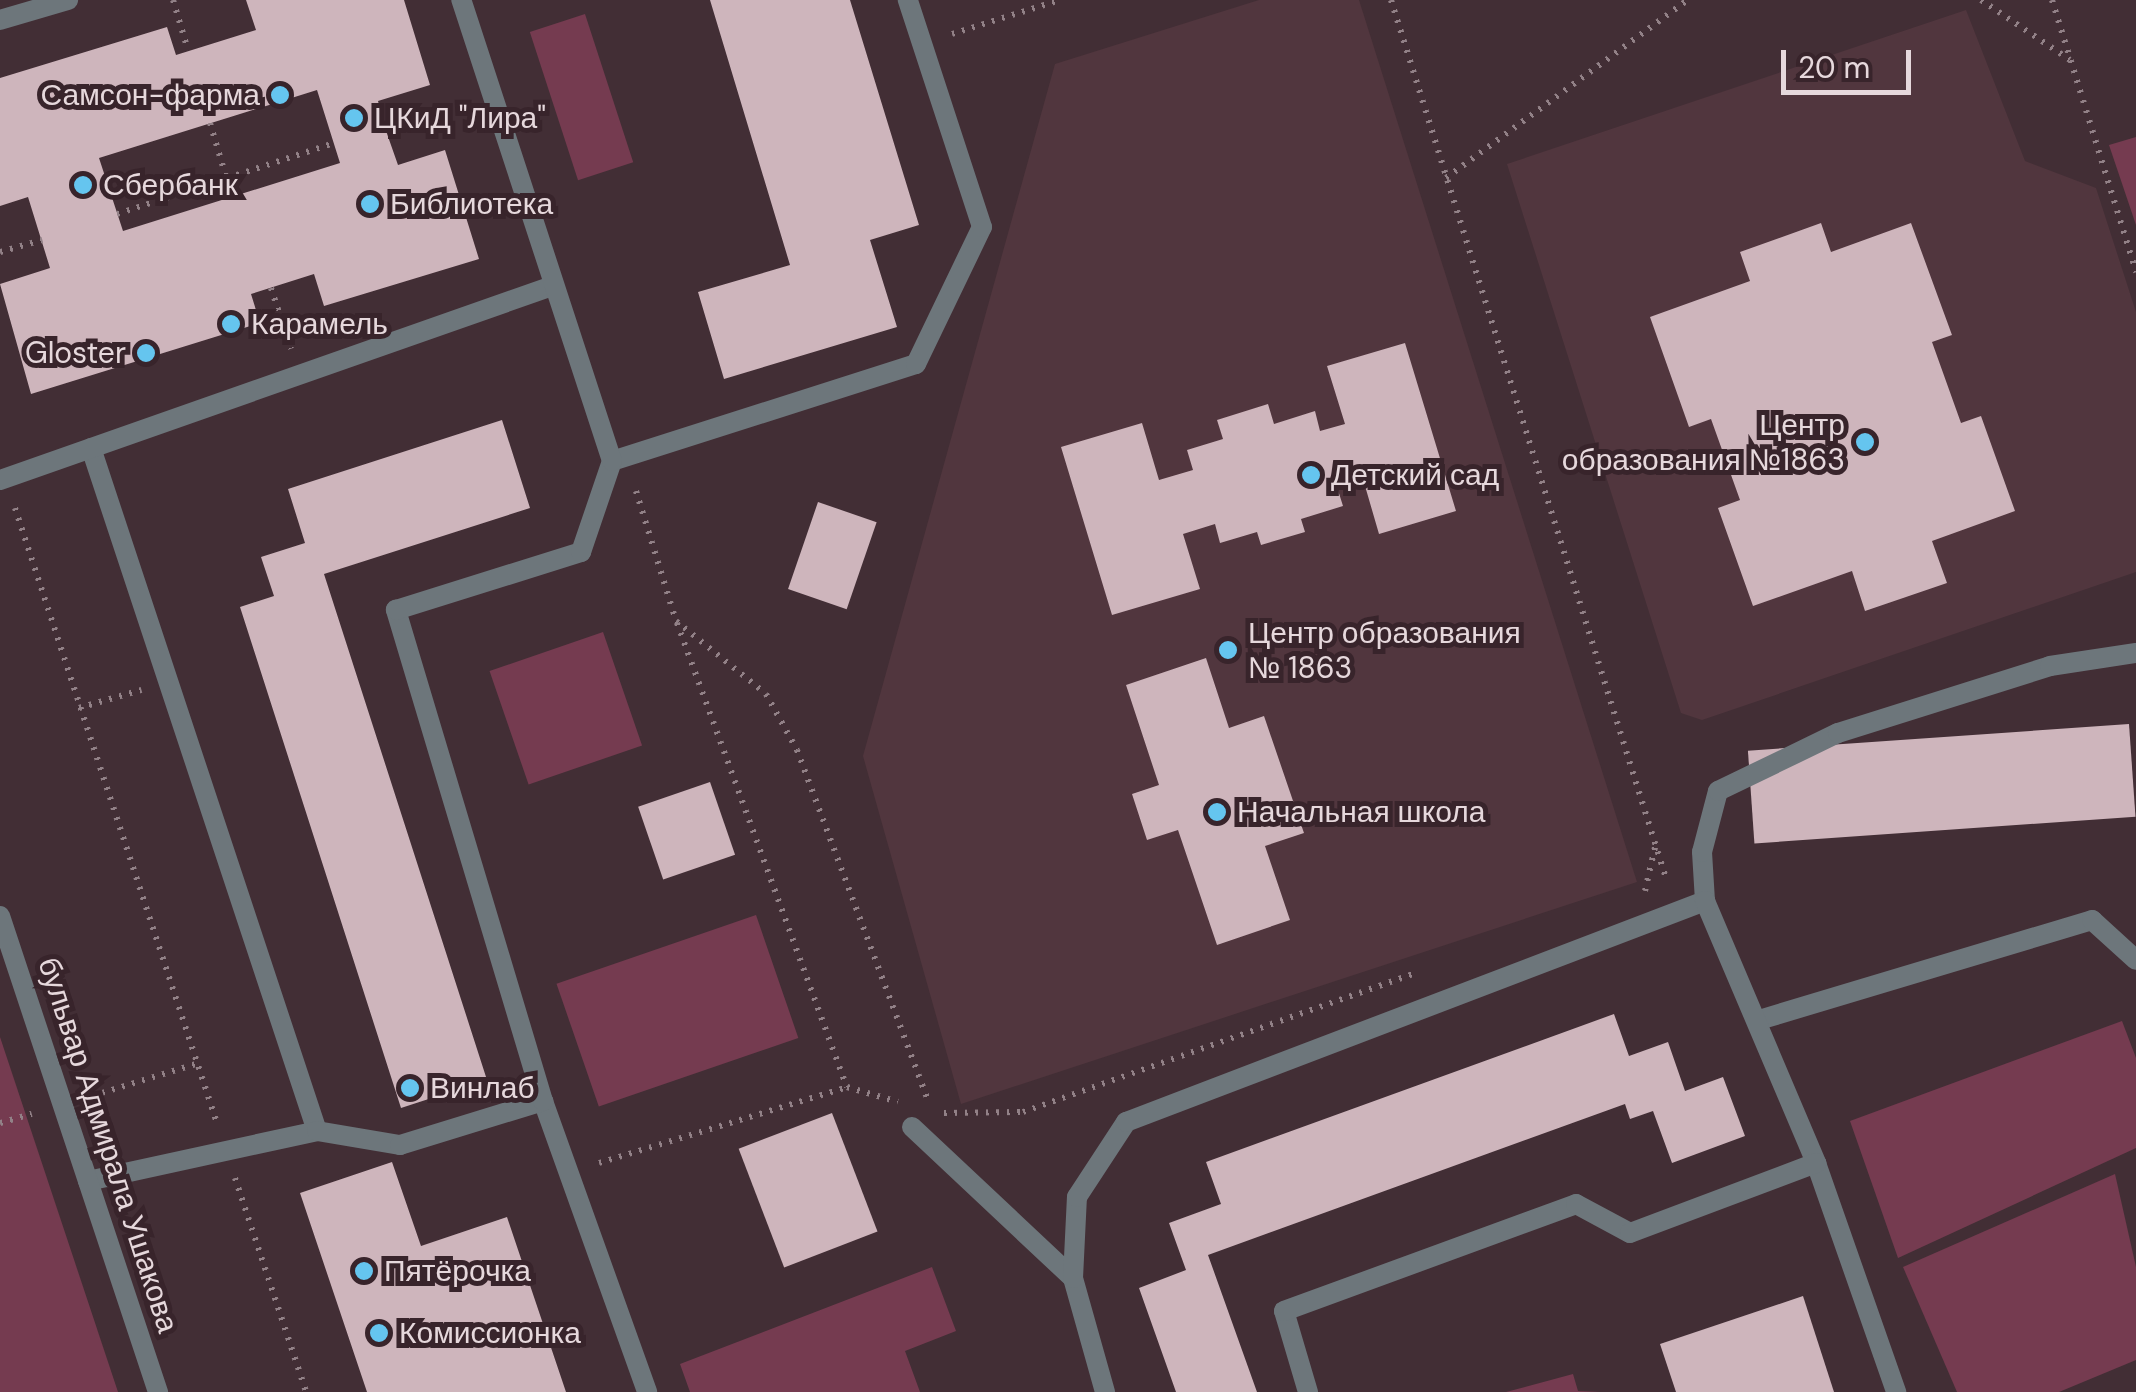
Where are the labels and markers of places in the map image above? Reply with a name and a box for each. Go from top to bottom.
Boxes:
place label: Самсон-фарма [41,77,260,113]
marker: Самсон-фарма [269,84,291,106]
place label: ЦКиД "Лира" [374,100,546,136]
marker: ЦКиД "Лира" [343,107,365,129]
place label: Сбербанк [103,167,238,203]
marker: Сбербанк [72,174,94,196]
place label: Библиотека [390,186,553,222]
marker: Библиотека [359,193,381,215]
place label: Карамель [251,306,388,342]
marker: Карамель [220,313,242,335]
place label: Gloster [25,335,126,371]
marker: Gloster [135,342,157,364]
place label: Центр образования №1863 [1562,407,1845,478]
marker: Центр образования №1863 [1854,431,1876,453]
place label: Детский сад [1331,457,1499,493]
marker: Детский сад [1300,464,1322,486]
place label: Центр образования № 1863 [1248,615,1521,686]
marker: Центр образования № 1863 [1217,639,1239,661]
place label: Начальная школа [1237,794,1485,830]
marker: Начальная школа [1206,801,1228,823]
place label: Винлаб [430,1070,535,1106]
marker: Винлаб [399,1077,421,1099]
place label: Пятёрочка [384,1253,531,1289]
marker: Пятёрочка [353,1260,375,1282]
place label: Комиссионка [399,1315,581,1351]
marker: Комиссионка [368,1322,390,1344]

